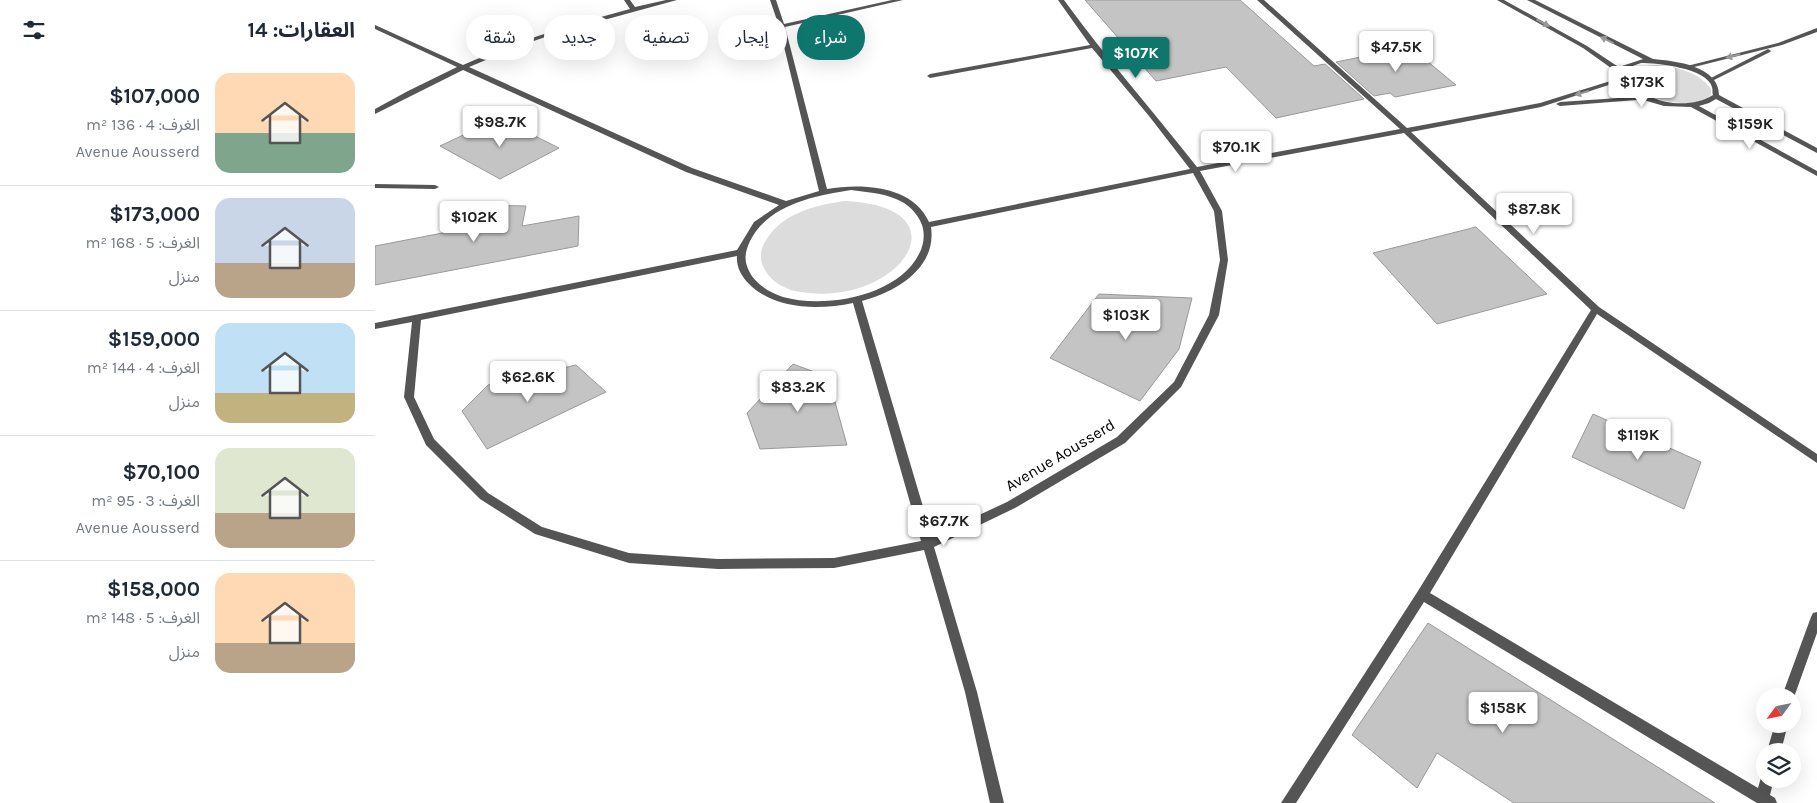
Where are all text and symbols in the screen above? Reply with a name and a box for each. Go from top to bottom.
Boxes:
chip: شقة [466,15,534,60]
chip: جديد [544,15,615,60]
chip: تصفية [625,15,708,60]
chip: إيجار [718,15,787,60]
chip: شراء [797,15,865,60]
icon: filters [20,16,48,44]
text: العقارات: 14 [247,18,355,42]
one-way arrow [1535,19,1550,27]
pin: $47.5K [1355,30,1437,73]
pin: $107K [1101,36,1171,79]
one-way arrow [1600,36,1614,44]
text: $47.5K [1370,37,1422,56]
text: $107K [1113,43,1159,62]
one-way arrow [1726,52,1741,60]
pin: $173K [1607,66,1677,108]
text: $173K [1619,72,1665,91]
text: $107,000 [109,84,200,108]
one-way arrow [1574,89,1589,97]
icon: home [255,93,315,153]
pin: $98.7K [459,106,541,148]
pin: $159K [1715,108,1785,150]
text: $98.7K [474,112,527,131]
text: $159K [1727,114,1773,133]
text: الغرف: 4 · 136 m² [86,115,200,134]
pin: $70.1K [1195,130,1277,173]
text: $70.1K [1212,137,1260,156]
text: Avenue Aousserd [76,142,200,161]
pin: $87.8K [1493,192,1575,235]
text: $87.8K [1507,199,1561,218]
pin: $102K [439,200,509,243]
text: $173,000 [109,202,200,226]
text: $102K [451,207,498,226]
icon: home [255,218,315,278]
text: الغرف: 5 · 168 m² [86,233,200,252]
text: منزل [169,267,200,286]
pin: $103K [1091,298,1161,341]
text: $103K [1102,305,1150,324]
text: $159,000 [108,327,200,351]
icon: home [255,343,315,403]
text: الغرف: 4 · 144 m² [87,358,200,377]
pin: $62.6K [487,360,569,403]
text: $62.6K [501,367,555,386]
pin: $83.2K [757,370,839,413]
text: $83.2K [771,377,825,396]
text: منزل [169,392,200,411]
street label: Avenue Aousserd [1002,415,1118,495]
pin: $119K [1603,418,1673,461]
text: $119K [1617,425,1659,444]
text: $70,100 [122,460,200,484]
icon: home [255,468,315,528]
text: الغرف: 3 · 95 m² [91,491,200,510]
pin: $67.7K [903,504,985,547]
text: $67.7K [919,511,969,530]
text: Avenue Aousserd [76,518,200,537]
text: $158,000 [107,577,200,601]
icon: home [255,593,315,653]
text: الغرف: 5 · 148 m² [86,608,200,627]
text: منزل [169,642,200,661]
north arrow [1756,688,1801,732]
map controls [1756,688,1801,788]
pin: $158K [1468,692,1538,734]
text: $158K [1480,698,1526,717]
button: layers [1756,743,1801,788]

